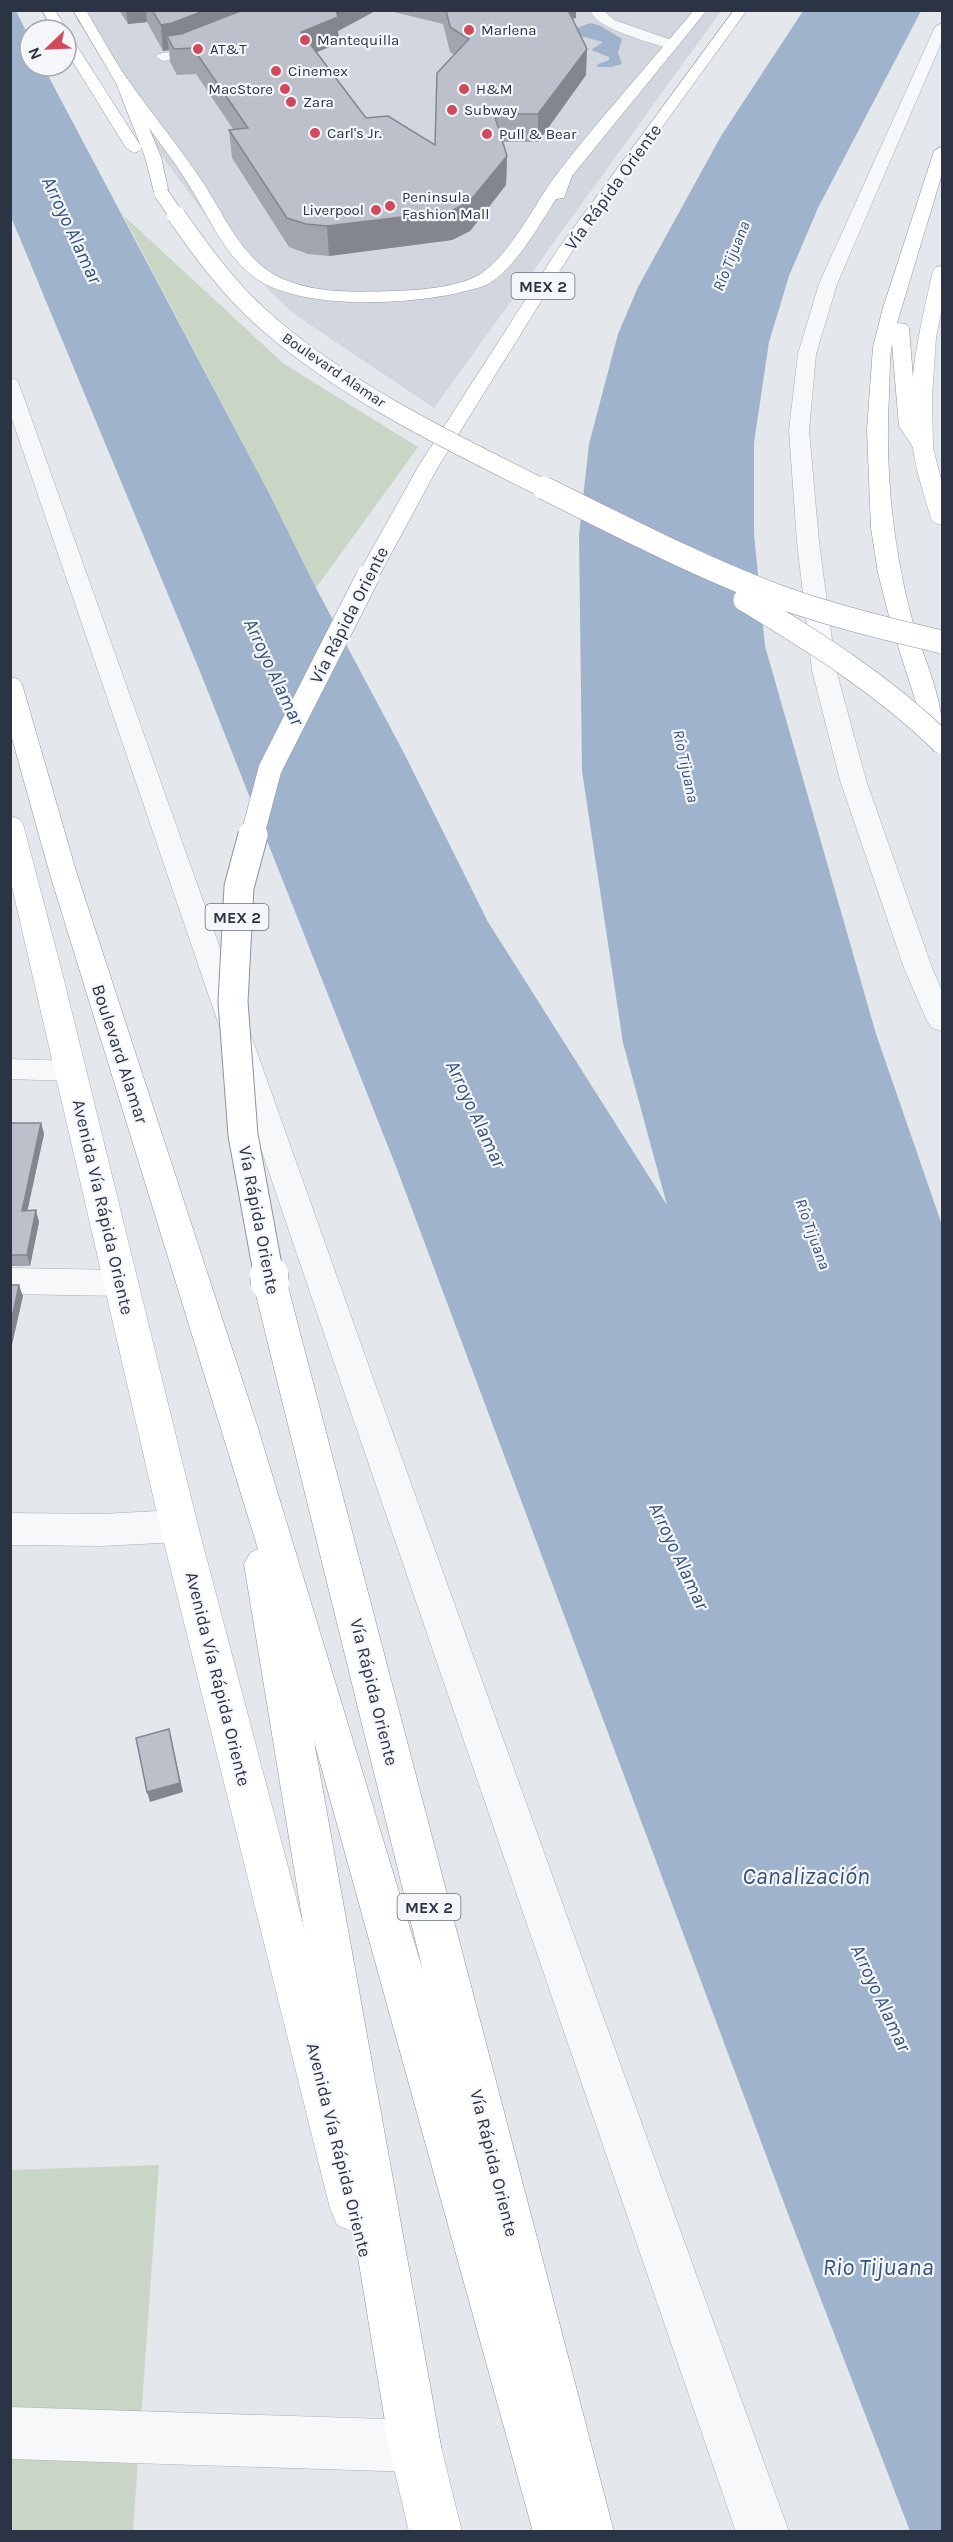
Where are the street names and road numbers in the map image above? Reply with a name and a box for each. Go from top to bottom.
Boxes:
street label: Vía Rápida Oriente [560,119,666,255]
road number: MEX 2 [512,273,574,299]
street label: Boulevard Alamar [279,329,390,412]
street label: Vía Rápida Oriente [305,543,393,687]
road number: MEX 2 [206,904,268,930]
street label: Boulevard Alamar [87,982,153,1127]
street label: Avenida Vía Rápida Oriente [68,1097,138,1317]
street label: Vía Rápida Oriente [234,1144,284,1296]
street label: Avenida Vía Rápida Oriente [181,1569,255,1789]
street label: Vía Rápida Oriente [345,1616,403,1768]
road number: MEX 2 [398,1894,460,1920]
street label: Avenida Vía Rápida Oriente [302,2040,376,2260]
street label: Vía Rápida Oriente [465,2087,523,2239]

